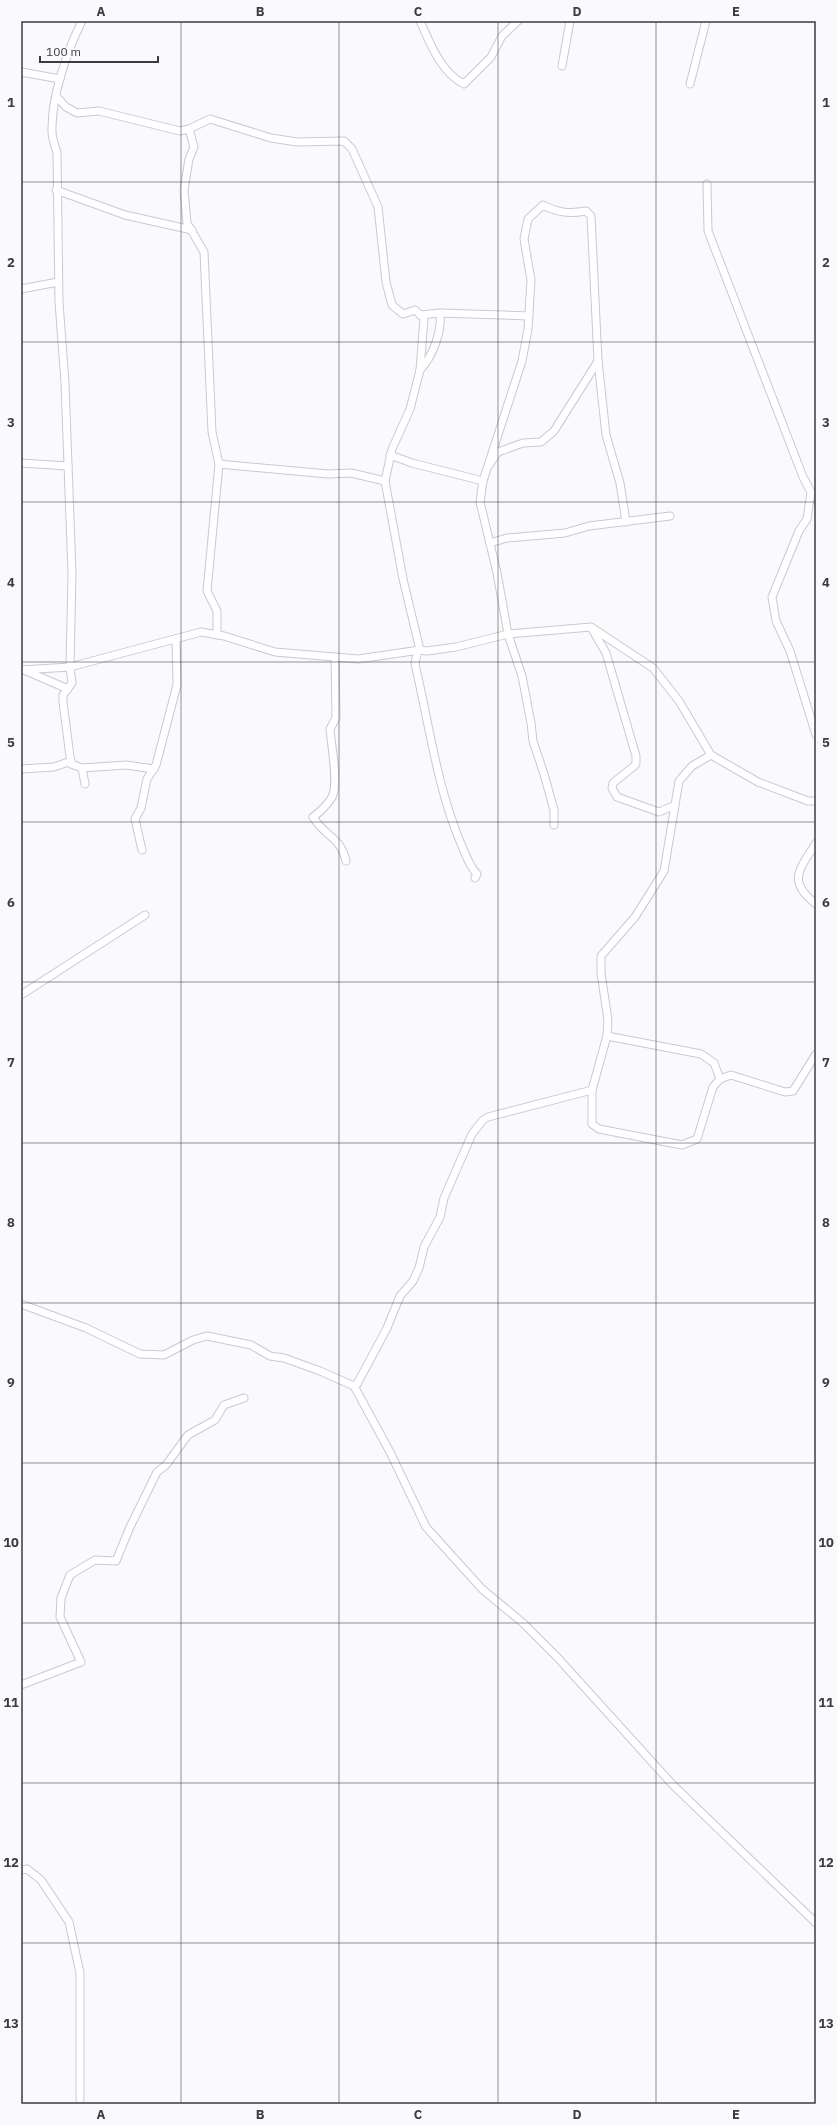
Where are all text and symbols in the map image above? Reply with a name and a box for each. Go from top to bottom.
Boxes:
text: A [97,3,106,20]
text: B [256,3,265,20]
text: C [414,3,423,20]
text: D [572,3,582,20]
text: E [732,3,740,20]
scale bar [40,38,158,64]
text: 100 m [46,44,81,59]
text: 1 [7,94,15,111]
text: 1 [822,94,830,111]
text: 2 [7,254,15,271]
text: 2 [822,254,830,271]
text: 3 [7,414,15,431]
text: 3 [822,414,830,431]
text: 4 [7,574,15,591]
text: 4 [822,574,830,591]
text: 5 [7,734,15,751]
text: 5 [822,734,830,751]
text: 6 [7,894,15,911]
text: 6 [822,894,830,911]
text: 7 [7,1054,15,1071]
text: 7 [822,1054,830,1071]
text: 8 [7,1214,15,1231]
text: 8 [822,1214,830,1231]
text: 9 [7,1374,15,1391]
text: 9 [822,1374,830,1391]
text: 10 [3,1534,19,1551]
text: 10 [818,1534,834,1551]
text: 11 [3,1694,19,1711]
text: 11 [818,1694,834,1711]
text: 12 [3,1854,19,1871]
text: 12 [818,1854,834,1871]
text: 13 [3,2015,19,2032]
text: 13 [818,2015,834,2032]
text: A [97,2106,106,2123]
text: B [256,2106,265,2123]
text: C [414,2106,423,2123]
text: D [572,2106,582,2123]
text: E [732,2106,740,2123]

